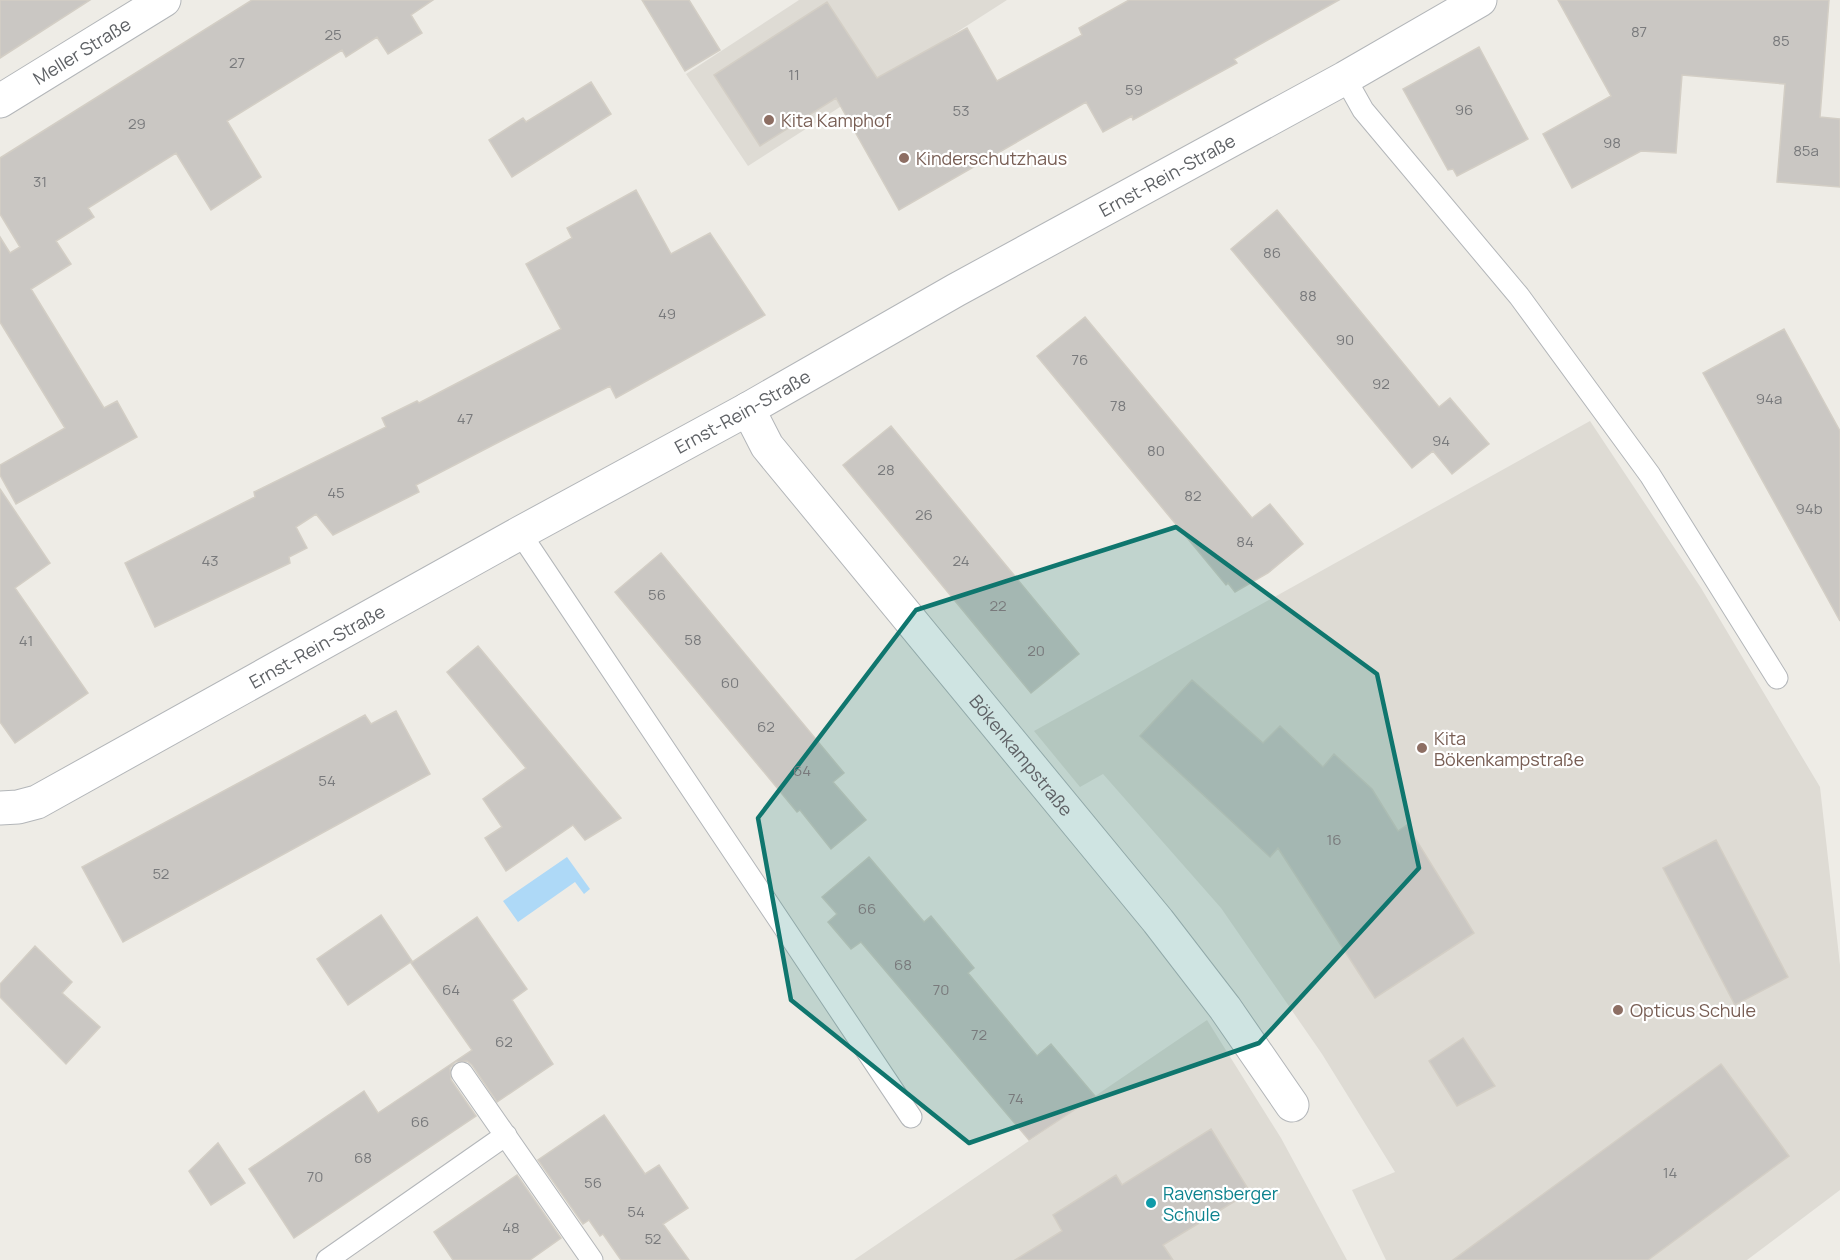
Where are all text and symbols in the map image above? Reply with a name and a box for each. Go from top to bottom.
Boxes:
street label: Meller Straße [28,11,135,90]
house number: 87 [1631,21,1647,42]
house number: 25 [324,24,342,45]
house number: 85 [1772,30,1790,51]
house number: 27 [229,52,245,73]
house number: 11 [788,64,800,85]
house number: 59 [1125,79,1143,100]
house number: 96 [1455,99,1473,120]
house number: 53 [953,100,969,121]
place label: Kita Kamphof [781,108,892,132]
house number: 29 [128,113,146,134]
marker: Kita Kamphof [762,113,776,127]
street label: Ernst-Rein-Straße [1095,128,1239,222]
house number: 98 [1603,132,1621,153]
house number: 85a [1793,140,1819,161]
place label: Kinderschutzhaus [916,146,1067,170]
marker: Kinderschutzhaus [897,151,911,165]
house number: 31 [33,171,47,192]
house number: 86 [1263,242,1281,263]
house number: 88 [1299,285,1317,306]
house number: 49 [658,303,676,324]
house number: 90 [1336,329,1354,350]
house number: 76 [1072,349,1088,370]
street label: Ernst-Rein-Straße [670,364,815,459]
house number: 92 [1372,373,1390,394]
house number: 94a [1756,388,1782,409]
house number: 78 [1110,395,1126,416]
house number: 47 [457,408,473,429]
house number: 94 [1432,430,1450,451]
house number: 80 [1147,440,1165,461]
house number: 28 [877,459,895,480]
house number: 45 [327,482,345,503]
house number: 82 [1184,485,1202,506]
house number: 94b [1795,498,1823,519]
house number: 26 [915,504,933,525]
house number: 84 [1236,531,1254,552]
house number: 43 [201,550,219,571]
house number: 24 [952,550,970,571]
house number: 56 [648,584,666,605]
house number: 22 [989,595,1007,616]
street label: Ernst-Rein-Straße [245,599,389,694]
house number: 58 [684,629,702,650]
house number: 41 [19,630,33,651]
house number: 20 [1027,640,1045,661]
house number: 60 [721,672,739,693]
street label: Bökenkampstraße [964,689,1079,821]
house number: 62 [757,716,775,737]
place label: Kita Bökenkampstraße [1434,726,1584,771]
marker: Kita Bökenkampstraße [1415,741,1429,755]
house number: 64 [793,760,811,781]
house number: 54 [318,770,336,791]
house number: 16 [1326,829,1342,850]
house number: 52 [153,863,169,884]
house number: 66 [858,898,876,919]
house number: 68 [894,954,912,975]
house number: 64 [442,979,460,1000]
house number: 70 [933,979,949,1000]
place label: Opticus Schule [1630,998,1756,1022]
marker: Opticus Schule [1611,1003,1625,1017]
house number: 72 [971,1024,987,1045]
house number: 62 [495,1031,513,1052]
house number: 74 [1008,1088,1024,1109]
house number: 66 [411,1111,429,1132]
house number: 68 [354,1147,372,1168]
house number: 14 [1663,1162,1677,1183]
house number: 70 [307,1166,323,1187]
house number: 56 [584,1172,602,1193]
place label: Ravensberger Schule [1163,1181,1279,1226]
marker: Ravensberger Schule [1144,1196,1158,1210]
house number: 54 [627,1201,645,1222]
house number: 48 [502,1217,520,1238]
house number: 52 [645,1228,661,1249]

